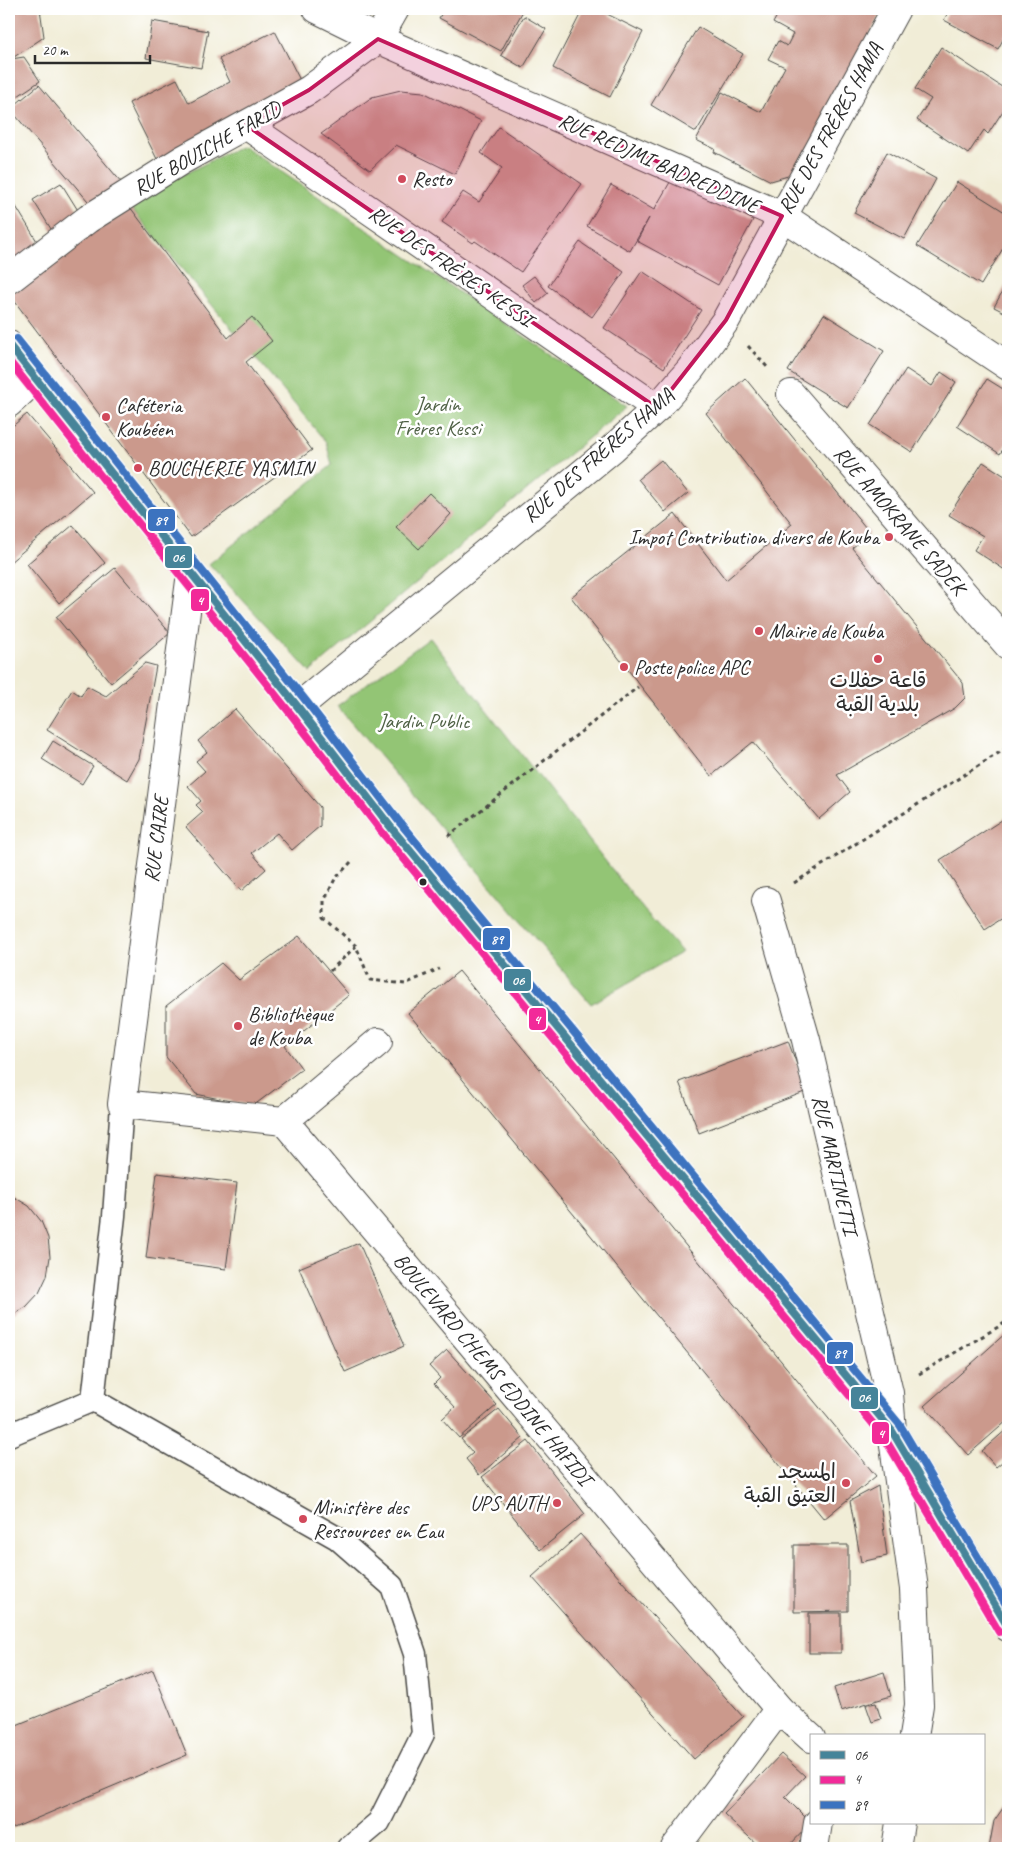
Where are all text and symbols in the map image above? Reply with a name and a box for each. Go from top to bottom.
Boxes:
scale bar [35,32,150,64]
street label: RUE DES FRÈRES HAMA [772,37,888,218]
text: 20 m [42,41,69,60]
street label: RUE BOUICHE FARID [128,94,287,201]
street label: RUE REDJMI BADREDDINE [555,107,766,220]
place label: Resto [412,166,454,192]
marker: Resto [396,173,408,185]
street label: RUE DES FRÈRES KESSI [364,200,542,335]
street label: RUE DES FRÈRES HAMA [517,382,679,528]
park label: Jardin Frères Kessi [395,391,484,441]
place label: Caféteria Koubéen [116,392,184,442]
marker: Caféteria Koubéen [100,411,112,423]
street label: RUE AMOKRANE SADEK [829,441,974,602]
place label: BOUCHERIE YASMIN [148,455,317,481]
marker: BOUCHERIE YASMIN [132,462,144,474]
line badge: 89 [147,508,176,532]
text: 89 [155,512,169,529]
place label: Impot Contribution divers de Kouba [628,524,881,550]
marker: Impot Contribution divers de Kouba [883,531,895,543]
line badge: 06 [164,545,193,569]
text: 06 [172,549,186,566]
line badge: 4 [190,588,210,612]
text: 4 [197,592,205,609]
place label: Mairie de Kouba [769,618,885,644]
marker: Mairie de Kouba [753,625,765,637]
marker: قاعة حفلات بلدية القبة [872,653,884,665]
place label: Poste police APC [634,654,752,680]
marker: Poste police APC [618,661,630,673]
place label: قاعة حفلات بلدية القبة [830,667,926,717]
park label: Jardin Public [377,708,471,734]
street label: RUE CAIRE [138,792,175,884]
unlabelled marker [418,877,428,887]
line badge: 89 [482,927,511,951]
text: 89 [491,931,505,948]
line badge: 06 [503,968,532,992]
text: 06 [512,972,526,989]
place label: Bibliothèque de Kouba [248,1001,334,1051]
line badge: 4 [528,1007,547,1031]
text: 4 [534,1011,542,1028]
marker: Bibliothèque de Kouba [232,1020,244,1032]
street label: RUE MARTINETTI [806,1093,865,1241]
street label: BOULEVARD CHEMS EDDINE HAFIDI [388,1248,601,1494]
line badge: 89 [826,1341,854,1365]
text: 89 [834,1345,848,1362]
line badge: 06 [850,1386,879,1410]
text: 06 [858,1389,872,1406]
line badge: 4 [871,1421,890,1445]
text: 4 [878,1425,886,1442]
place label: المسجد العتيق القبة [744,1458,836,1508]
marker: المسجد العتيق القبة [840,1477,852,1489]
place label: UPS AUTH [470,1490,550,1516]
place label: Ministère des Ressources en Eau [313,1494,445,1544]
marker: UPS AUTH [551,1497,563,1509]
marker: Ministère des Ressources en Eau [297,1513,309,1525]
legend [810,1734,984,1824]
text: 06 [854,1746,869,1765]
text: 4 [854,1770,862,1789]
text: 89 [854,1796,869,1815]

